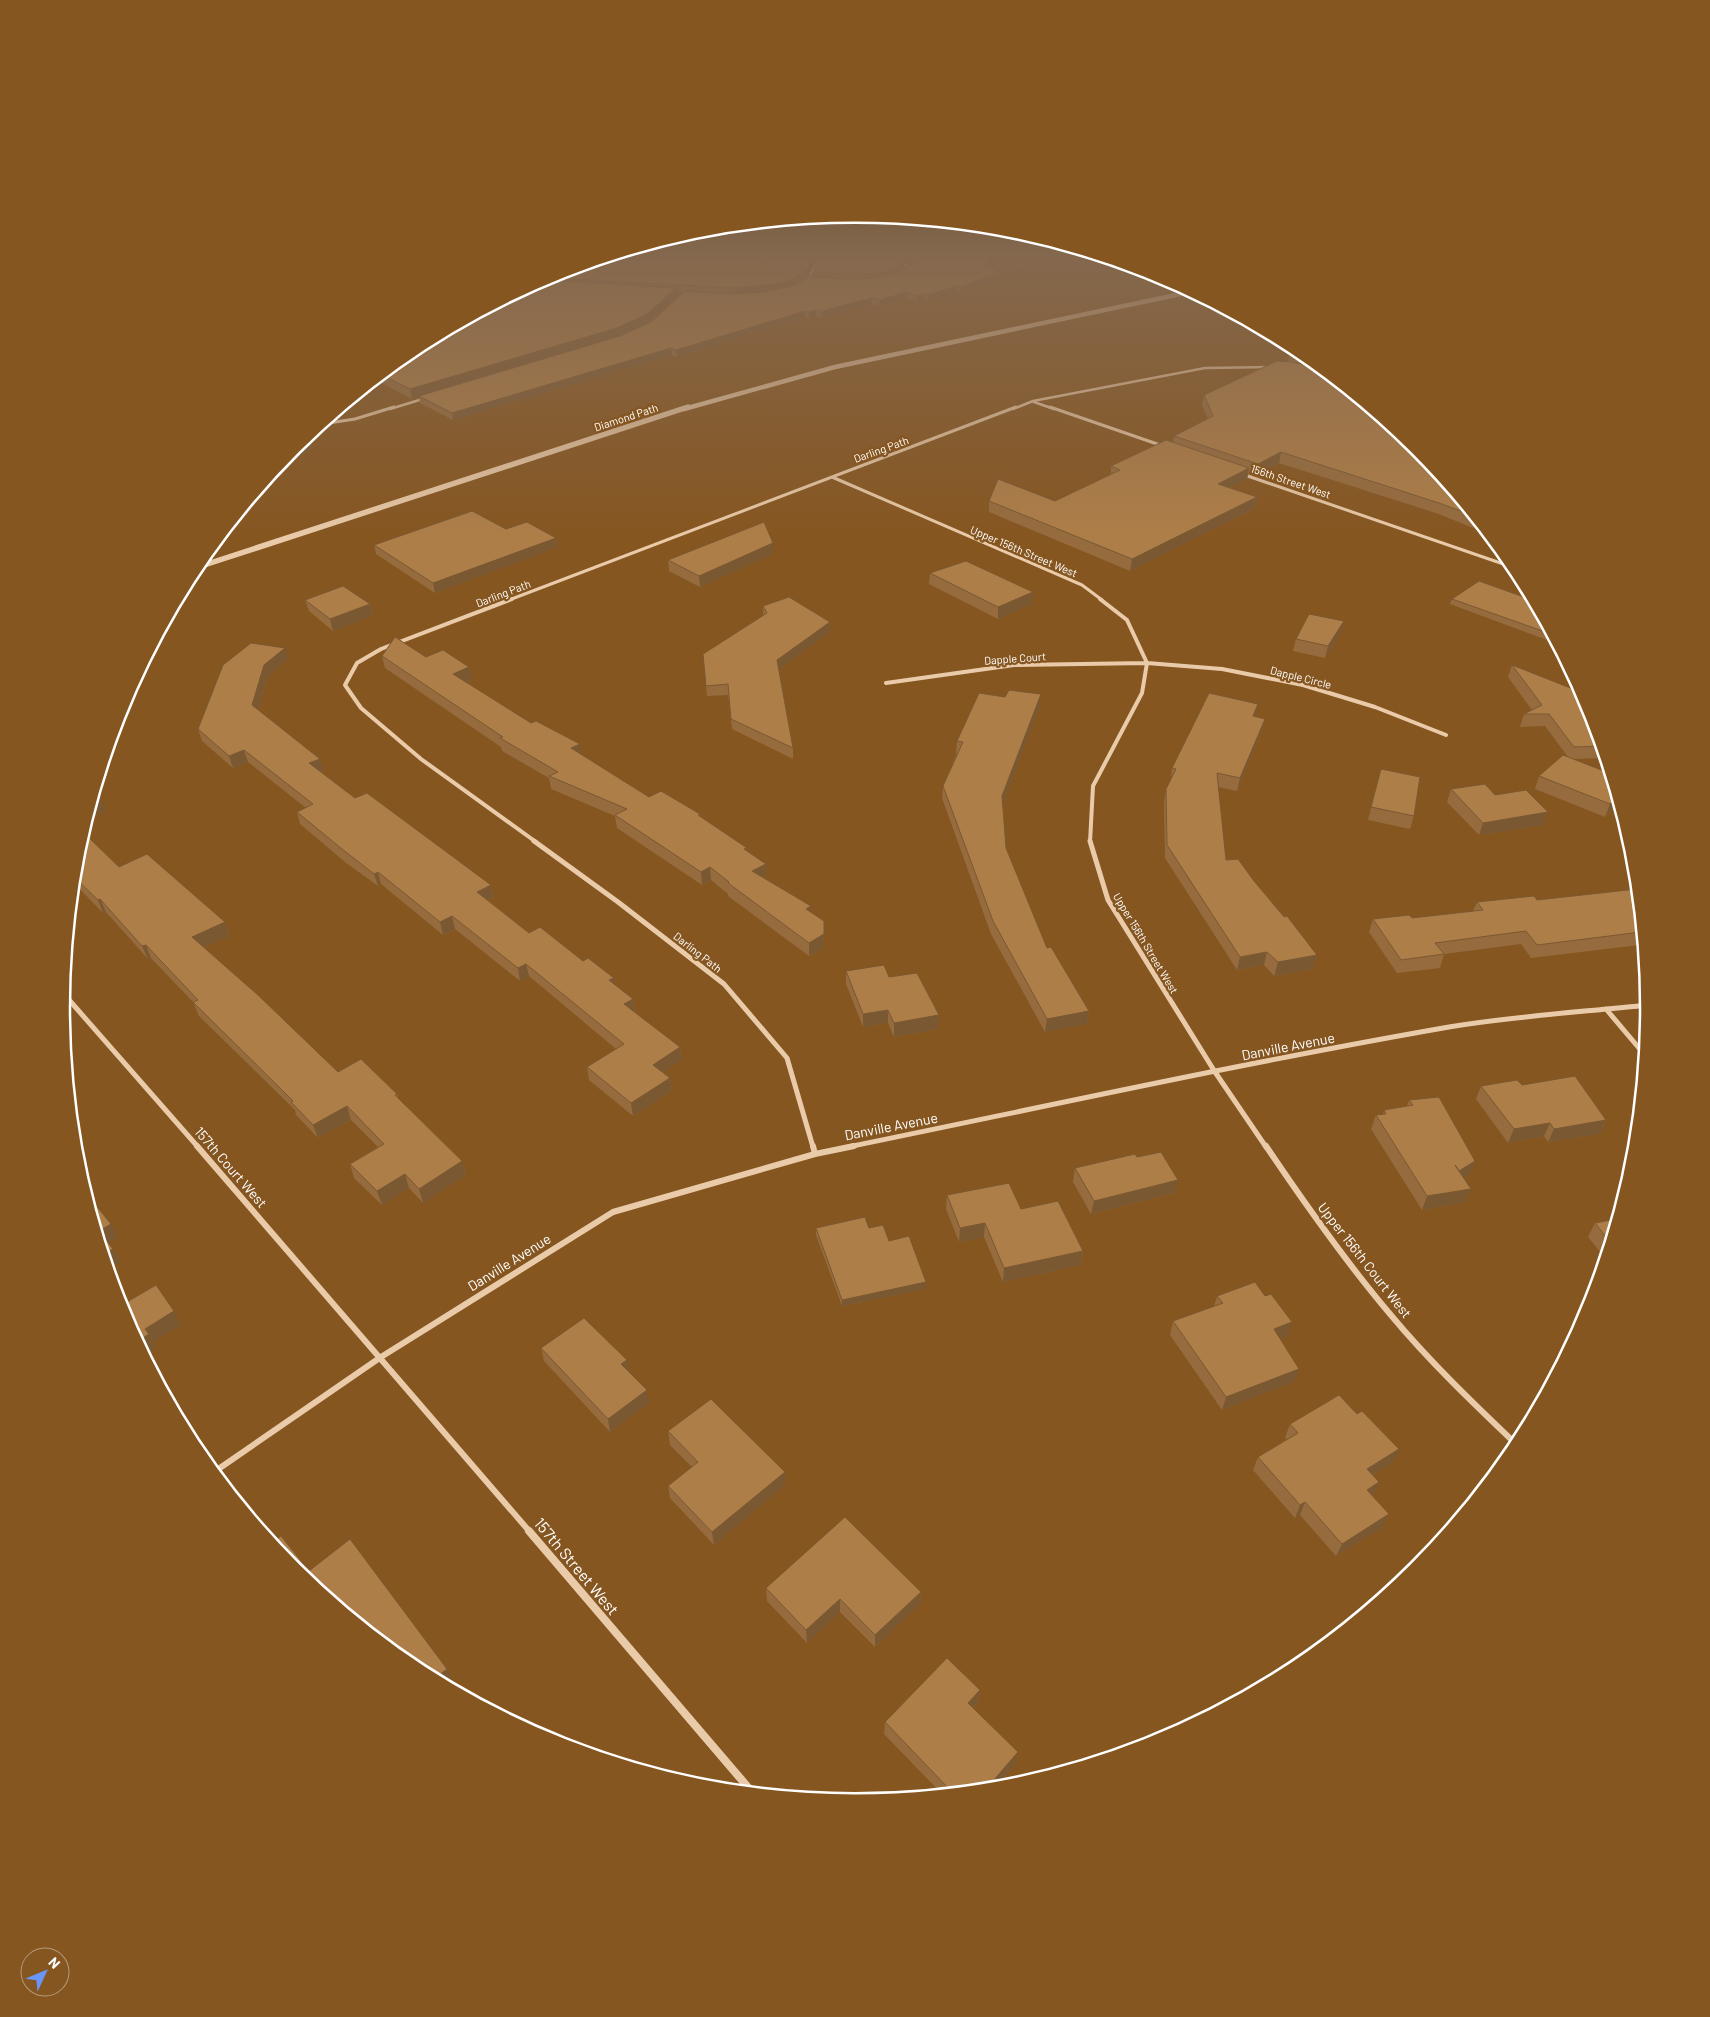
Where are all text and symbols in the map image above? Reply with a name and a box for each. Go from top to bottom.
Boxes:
street label: Diamond Path [592,401,660,433]
street label: Darling Path [852,433,910,465]
street label: 156th Street West [1249,461,1333,501]
street label: Upper 156th Street West [969,523,1079,579]
street label: Darling Path [474,577,532,609]
street label: Dapple Court [984,649,1046,667]
street label: Dapple Circle [1269,663,1333,691]
street label: Upper 156th Street West [1111,890,1181,996]
street label: Darling Path [671,929,725,975]
street label: Danville Avenue [1240,1029,1336,1063]
street label: Danville Avenue [843,1109,939,1143]
street label: 157th Court West [191,1123,271,1211]
street label: Upper 156th Court West [1315,1199,1415,1321]
street label: Danville Avenue [464,1230,554,1294]
street label: 157th Street West [531,1514,623,1618]
north arrow [20,1947,70,1997]
text: N [45,1953,64,1972]

